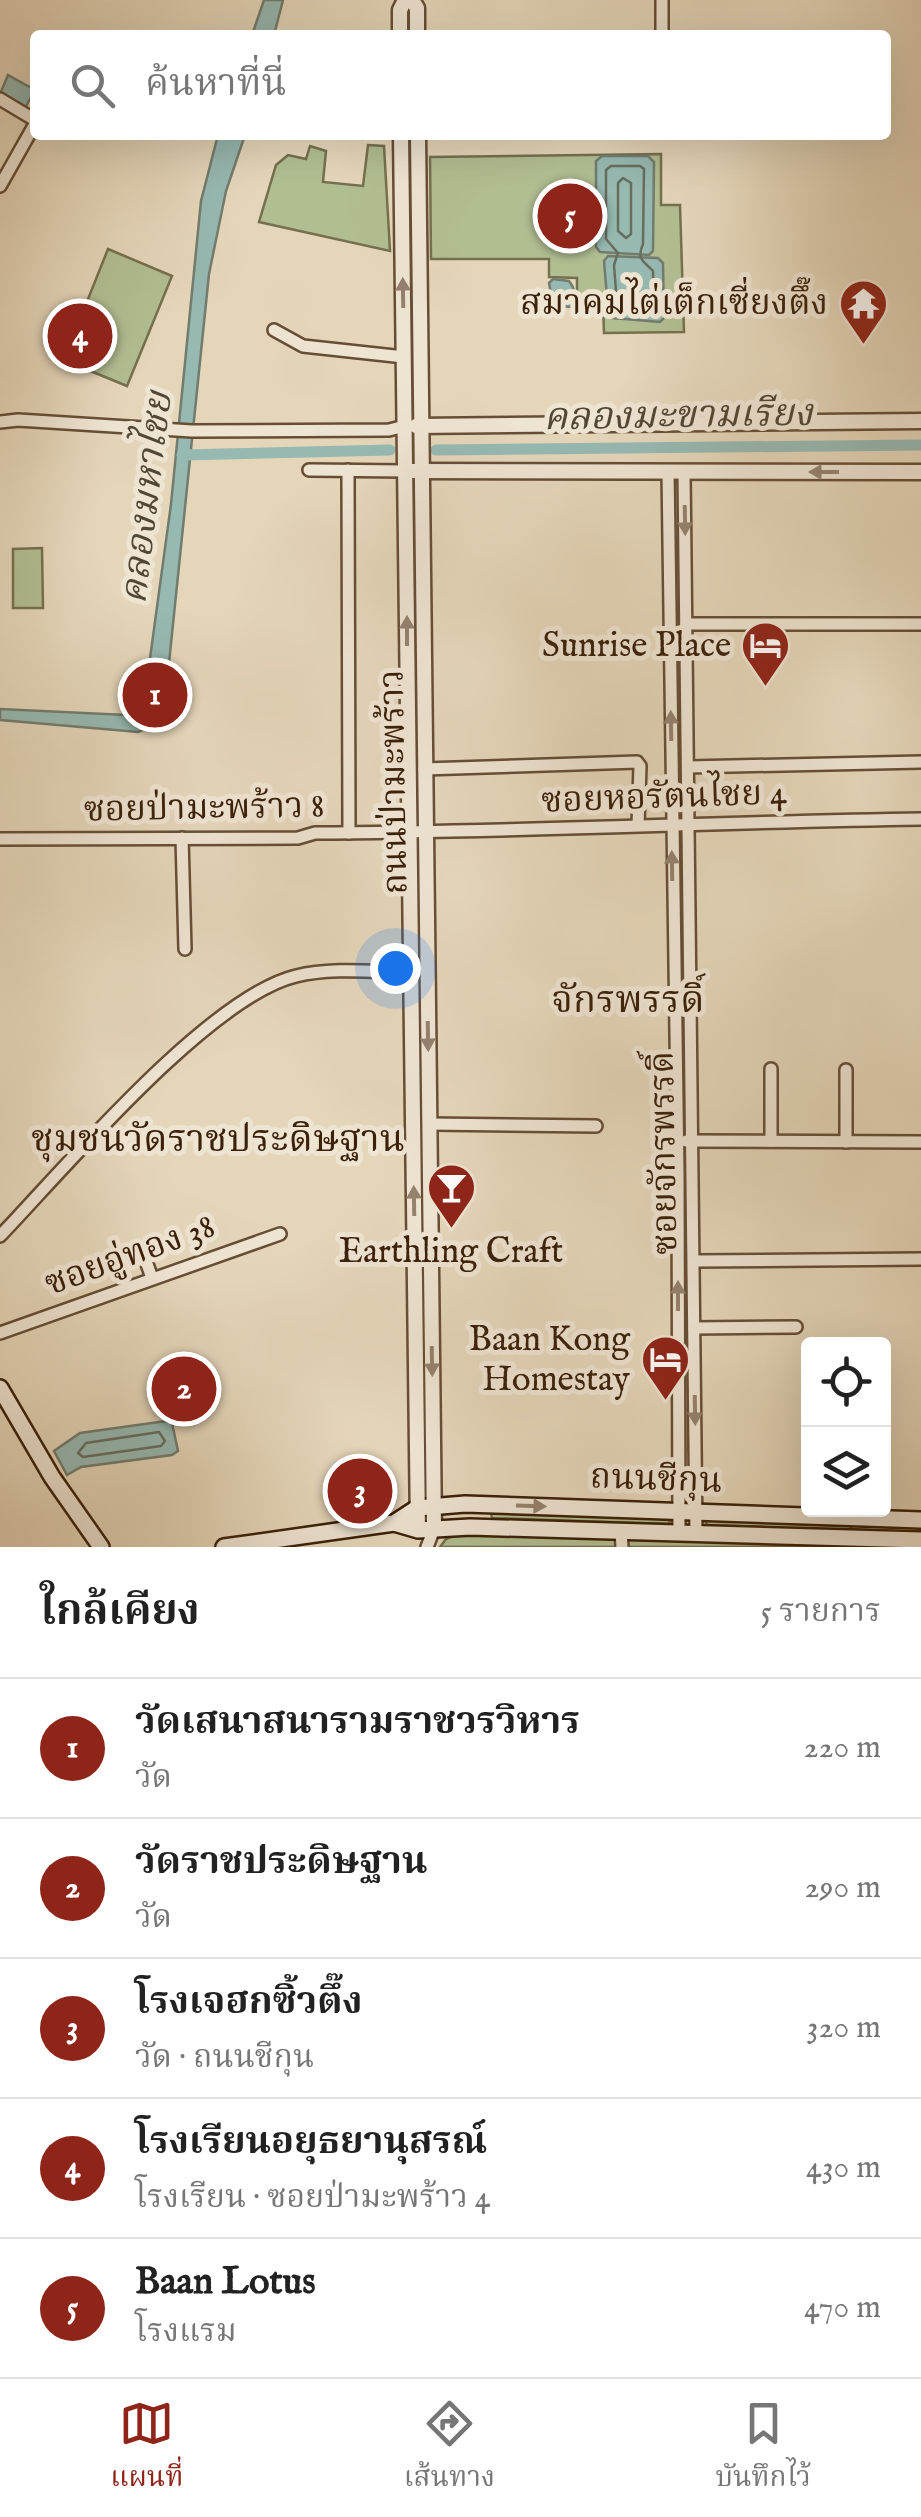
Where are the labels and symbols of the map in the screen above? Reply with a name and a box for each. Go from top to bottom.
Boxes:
pin: 5 [538,178,602,254]
one-way arrow [395,277,411,309]
place label: สมาคมไต่เต็กเซี่ยงตึ๊ง [520,277,828,327]
temple icon: สมาคมไต่เต็กเซี่ยงตึ๊ง [837,278,889,346]
pin: 4 [48,298,112,374]
water label: คลองมหาไชย [106,386,185,607]
water label: คลองมะขามเรียง [543,391,815,443]
one-way arrow [807,464,839,480]
one-way arrow [677,505,693,537]
one-way arrow [399,614,415,646]
hotel icon: Sunrise Place [740,620,792,688]
place label: Sunrise Place [542,624,731,669]
pin: 1 [122,658,188,732]
street label: ถนนป่ามะพร้าว [371,669,419,895]
one-way arrow [662,709,678,741]
street label: ซอยหอรัตนไชย 4 [540,766,788,825]
street label: ซอยป่ามะพร้าว 8 [83,784,325,834]
one-way arrow [664,849,680,881]
your location [370,943,421,994]
district label: จักรพรรดิ์ [551,972,706,1026]
one-way arrow [420,1021,436,1053]
street label: ซอยจักรพรรดิ์ [636,1049,689,1255]
district label: ชุมชนวัดราชประดิษฐาน [31,1117,405,1165]
bar icon: Earthling Craft [425,1162,477,1230]
one-way arrow [405,1184,421,1216]
street label: ซอยอู่ทอง 38 [39,1204,221,1308]
place label: Earthling Craft [339,1230,563,1275]
one-way arrow [670,1279,686,1311]
place label: Baan Kong Homestay [469,1318,631,1403]
hotel icon: Baan Kong Homestay [639,1334,691,1402]
one-way arrow [424,1346,440,1378]
pin: 2 [152,1352,216,1426]
one-way arrow [688,1395,704,1427]
pin: 3 [328,1454,392,1528]
street label: ถนนชีกุน [589,1455,723,1505]
one-way arrow [515,1498,547,1514]

